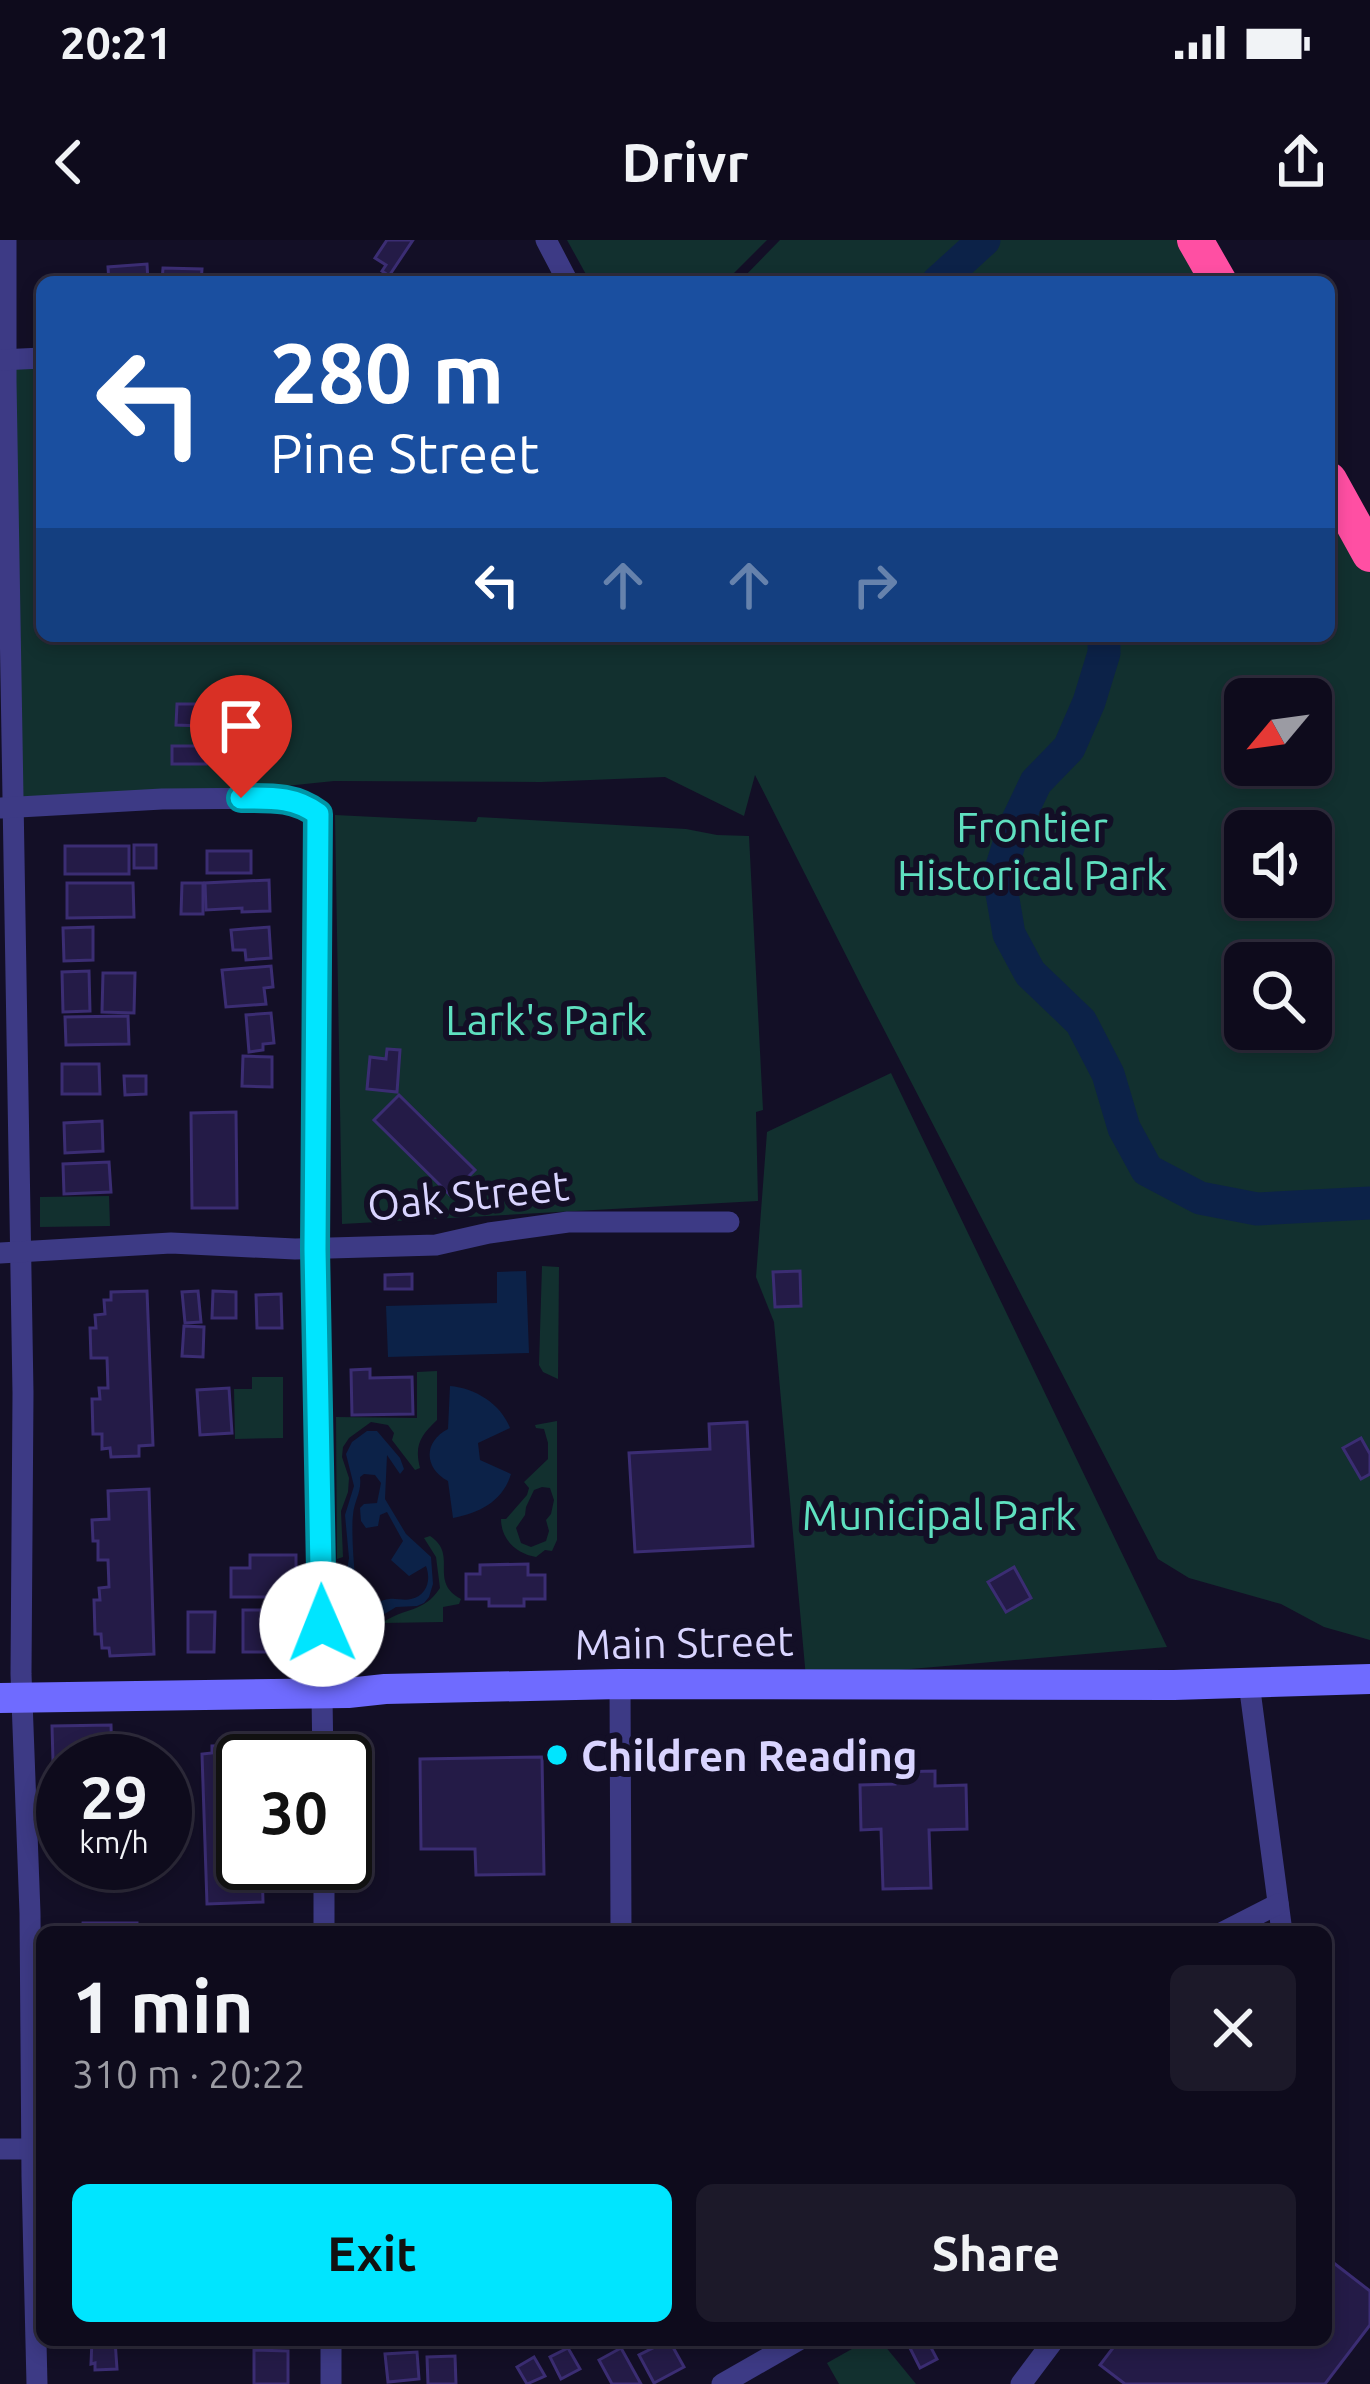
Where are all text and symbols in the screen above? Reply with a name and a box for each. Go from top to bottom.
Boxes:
text: 20:21 [60,17,173,68]
icon: back [36,129,102,195]
icon: share [1268,129,1334,195]
text: Drivr [622,132,748,192]
icon: left [72,324,228,480]
text: 280 m [270,325,504,419]
text: Pine Street [270,423,539,483]
icon: left [464,552,530,618]
icon: ahead [590,552,656,618]
icon: ahead [716,552,782,618]
icon: right [842,552,908,618]
pin [190,675,292,798]
north arrow [1224,678,1332,786]
map controls [1224,678,1332,1050]
icon: arrive [208,693,274,759]
park label: Frontier Historical Park [897,803,1167,898]
button: sound [1224,810,1332,918]
button: search [1224,942,1332,1050]
park label: Lark's Park [445,996,647,1043]
street label: Oak Street [365,1161,571,1229]
park label: Municipal Park [802,1491,1076,1538]
position arrow [259,1561,385,1687]
street label: Main Street [574,1617,794,1667]
place label: Children Reading [581,1732,918,1779]
speed limit sign: 30 [216,1734,372,1890]
marker: Children Reading [544,1742,570,1768]
text: 29 [80,1763,148,1830]
text: km/h [79,1825,149,1859]
button: close [1170,1965,1296,2091]
text: 1 min [72,1966,254,2047]
text: 310 m · 20:22 [72,2052,306,2095]
button: Exit [72,2184,672,2322]
button: Share [696,2184,1296,2322]

